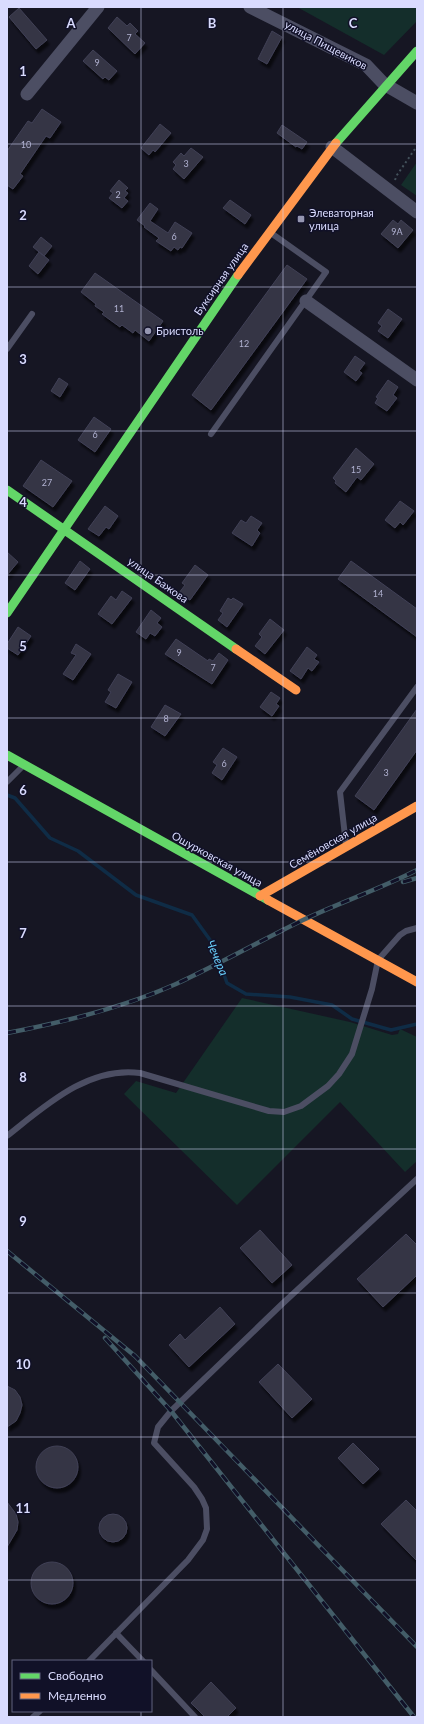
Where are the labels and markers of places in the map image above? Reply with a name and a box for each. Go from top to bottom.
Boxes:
place label: Элеваторная улица [309,206,374,232]
marker: Элеваторная улица [296,214,306,224]
place label: Бристоль [156,324,204,337]
marker: Бристоль [143,326,153,336]

